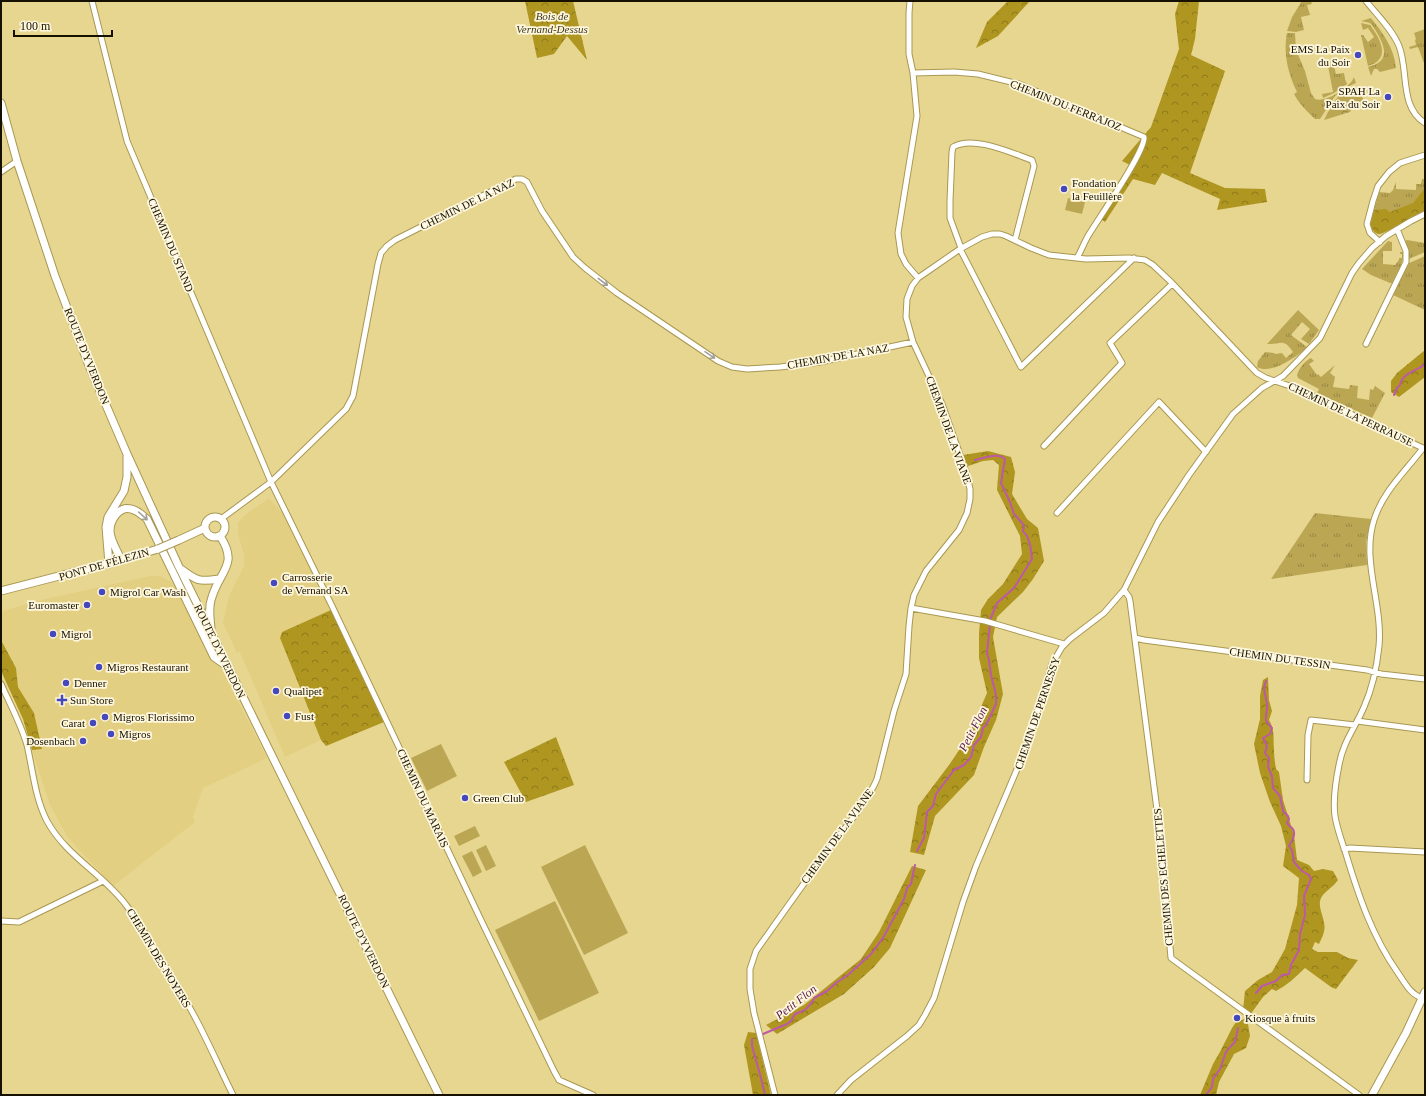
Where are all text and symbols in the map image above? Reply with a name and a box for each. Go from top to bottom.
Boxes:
park label: Bois de Vernand-Dessus [516,10,588,35]
scale bar [14,12,112,38]
text: 100 m [20,19,51,33]
place label: EMS La Paix du Soir [1291,43,1350,68]
marker: EMS La Paix du Soir [1353,50,1363,60]
street label: CHEMIN DU FERRAJOZ [1008,77,1124,133]
place label: SPAH La Paix du Soir [1326,85,1380,110]
marker: SPAH La Paix du Soir [1383,92,1393,102]
street label: CHEMIN DE LA NAZ [418,176,516,232]
place label: Fondation la Feuillère [1072,177,1122,202]
marker: Fondation la Feuillère [1059,184,1069,194]
street label: CHEMIN DU STAND [146,196,196,294]
one-way arrow [597,278,608,286]
street label: ROUTE D'YVERDON [62,306,112,406]
street label: CHEMIN DE LA NAZ [786,341,890,371]
one-way arrow [704,351,715,359]
street label: CHEMIN DE LA VIANE [924,374,974,486]
street label: CHEMIN DE LA PERRAUSE [1287,380,1416,448]
one-way arrow [137,511,147,520]
street label: PONT DE FÉLEZIN [58,545,151,583]
place label: Carrosserie de Vernand SA [282,571,348,596]
marker: Carrosserie de Vernand SA [269,578,279,588]
place label: Migrol Car Wash [110,586,186,598]
marker: Migrol Car Wash [97,587,107,597]
place label: Euromaster [28,599,79,611]
marker: Euromaster [82,600,92,610]
street label: ROUTE D'YVERDON [192,602,248,700]
place label: Migrol [61,628,92,640]
marker: Migrol [48,629,58,639]
street label: CHEMIN DU TESSIN [1229,645,1331,671]
street label: CHEMIN DE PERNESSY [1012,655,1062,771]
place label: Migros Restaurant [107,661,189,673]
marker: Migros Restaurant [94,662,104,672]
place label: Denner [74,677,107,689]
marker: Denner [61,678,71,688]
place label: Qualipet [284,685,322,697]
marker: Qualipet [271,686,281,696]
place label: Sun Store [70,694,113,706]
marker: Sun Store [57,695,67,705]
water label: Petit Flon [955,704,990,755]
place label: Fust [295,710,314,722]
place label: Migros Florissimo [113,711,195,723]
marker: Fust [282,711,292,721]
marker: Migros Florissimo [100,712,110,722]
place label: Carat [61,717,85,729]
marker: Carat [88,718,98,728]
place label: Migros [119,728,151,740]
marker: Migros [106,729,116,739]
place label: Dosenbach [26,735,75,747]
marker: Dosenbach [78,736,88,746]
street label: CHEMIN DU MARAIS [395,747,451,849]
street label: CHEMIN DE LA VIANE [799,786,876,886]
place label: Green Club [473,792,525,804]
marker: Green Club [460,793,470,803]
street label: CHEMIN DES ECHELETTES [1151,808,1175,946]
street label: ROUTE D'YVERDON [336,892,392,990]
street label: CHEMIN DES NOYERS [125,906,193,1010]
water label: Petit Flon [772,982,819,1023]
place label: Kiosque à fruits [1245,1012,1315,1024]
marker: Kiosque à fruits [1232,1013,1242,1023]

